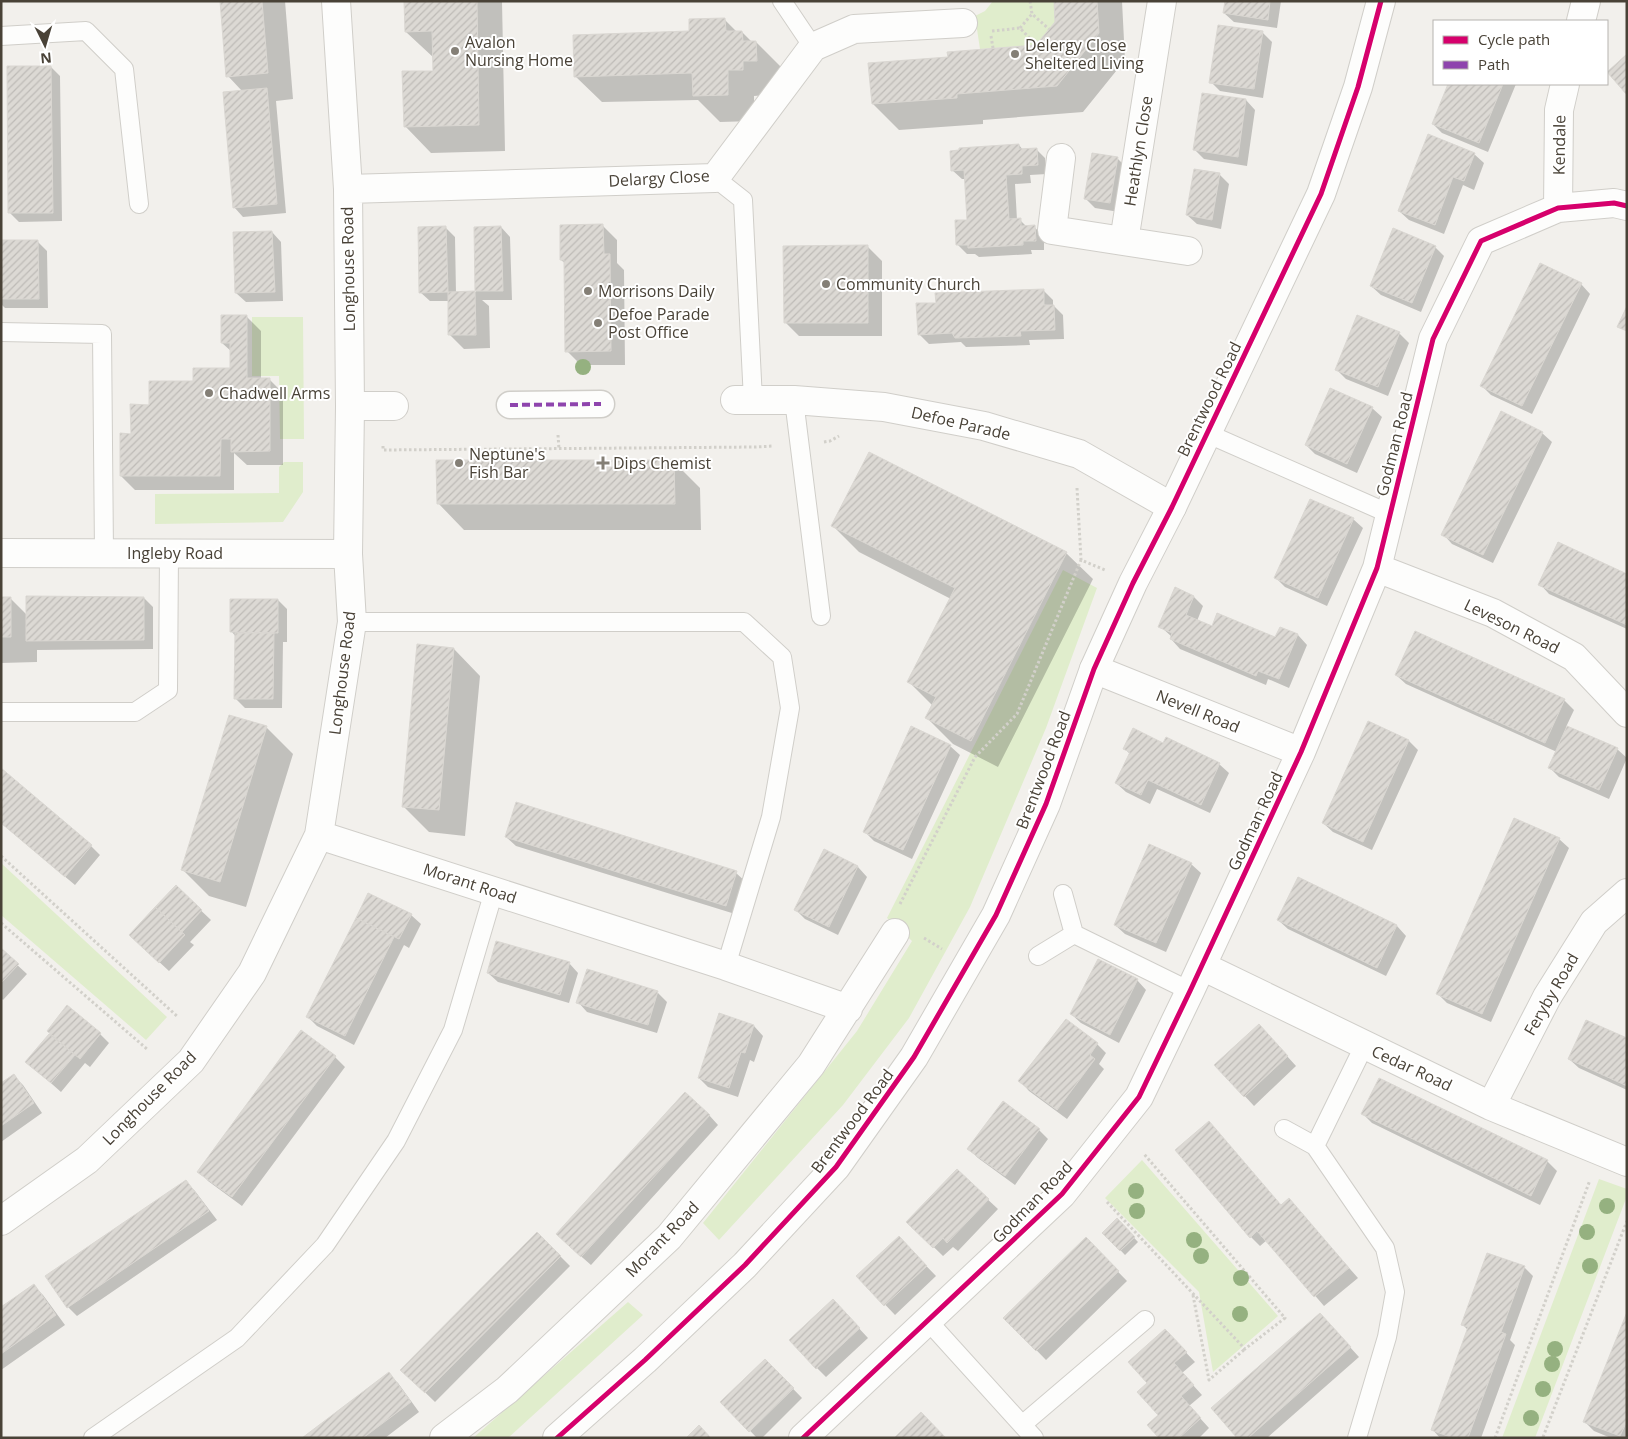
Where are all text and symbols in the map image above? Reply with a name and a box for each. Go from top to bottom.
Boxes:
north arrow [20,20,70,70]
legend [1433,20,1608,85]
text: Cycle path [1478,29,1550,49]
place label: Avalon Nursing Home [465,31,573,71]
place label: Delergy Close Sheltered Living [1025,34,1144,74]
marker: Avalon Nursing Home [449,45,461,57]
text: N [40,48,53,68]
marker: Delergy Close Sheltered Living [1009,48,1021,60]
text: Path [1478,54,1510,74]
street label: Heathlyn Close [1118,94,1158,208]
street label: Kendale [1547,115,1571,175]
street label: Delargy Close [608,164,710,192]
street label: Longhouse Road [336,206,360,332]
place label: Community Church [836,273,981,295]
marker: Community Church [820,278,832,290]
place label: Morrisons Daily [598,280,716,302]
marker: Morrisons Daily [582,285,594,297]
place label: Defoe Parade Post Office [608,303,709,343]
marker: Defoe Parade Post Office [592,317,604,329]
street label: Brentwood Road [1172,338,1246,460]
place label: Chadwell Arms [219,382,330,404]
marker: Chadwell Arms [203,387,215,399]
street label: Godman Road [1370,389,1418,499]
street label: Defoe Parade [909,401,1013,445]
place label: Neptune's Fish Bar [469,443,545,483]
place label: Dips Chemist [613,452,712,474]
marker: Neptune's Fish Bar [453,457,465,469]
marker: Dips Chemist [597,457,609,469]
street label: Ingleby Road [127,542,223,564]
street label: Leveson Road [1461,593,1563,659]
street label: Longhouse Road [323,610,361,736]
street label: Nevell Road [1153,684,1243,738]
street label: Brentwood Road [1010,708,1076,832]
street label: Godman Road [1222,768,1288,874]
street label: Morant Road [420,858,520,908]
street label: Feryby Road [1518,949,1584,1039]
street label: Cedar Road [1368,1040,1456,1096]
street label: Longhouse Road [97,1046,201,1150]
street label: Brentwood Road [806,1064,898,1178]
street label: Godman Road [987,1156,1077,1248]
street label: Morant Road [620,1196,704,1282]

